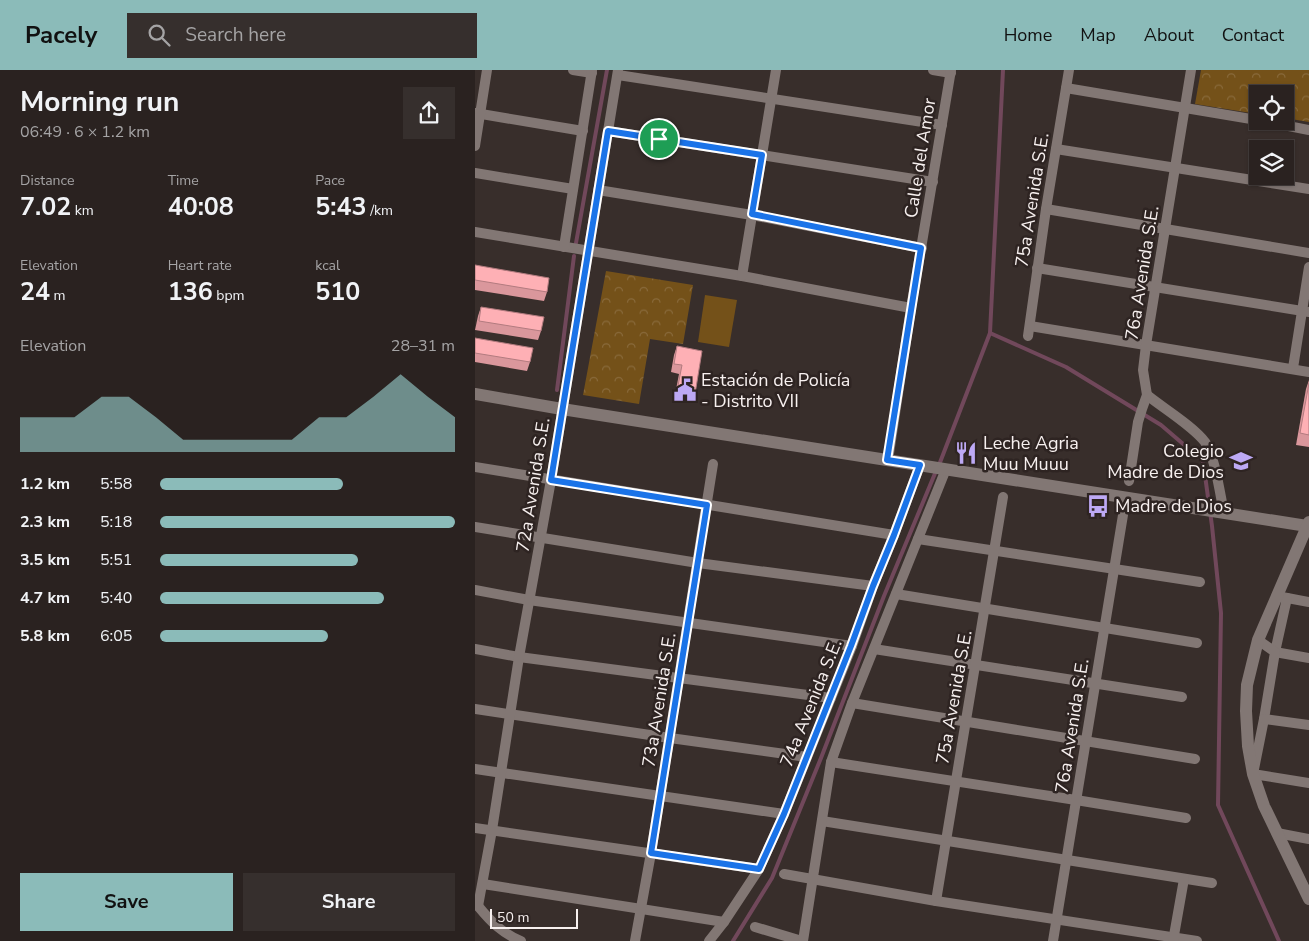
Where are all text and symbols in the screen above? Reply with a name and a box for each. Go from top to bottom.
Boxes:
search box [127,13,477,58]
text: Pacely [25,19,97,51]
icon: search [145,21,173,49]
text: Search here [185,22,286,48]
text: Home [1004,23,1052,47]
text: Map [1080,23,1116,47]
text: About [1144,23,1194,47]
text: Contact [1222,23,1284,47]
text: Morning run [20,83,179,121]
map controls [1249,85,1294,185]
button: locate [1249,85,1294,130]
button: share [403,87,455,139]
street label: Calle del Amor [899,96,941,220]
pin [638,118,680,160]
text: 06:49 · 6 × 1.2 km [20,121,150,143]
icon: arrive [645,125,673,153]
street label: 75a Avenida S.E. [1010,131,1054,269]
button: layers [1249,140,1294,185]
text: Distance [20,171,74,190]
text: Time [168,171,199,190]
text: Pace [315,171,345,190]
text: 7.02 [20,190,71,224]
text: 40:08 [168,190,234,224]
text: 5:43 [315,190,367,224]
text: km [71,201,94,220]
text: /km [367,201,393,220]
street label: 76a Avenida S.E. [1120,204,1164,342]
text: Elevation [20,256,78,275]
text: Heart rate [168,256,232,275]
text: kcal [315,256,340,275]
text: 24 [20,275,50,309]
text: 136 [168,275,213,309]
text: 510 [315,275,360,309]
text: m [50,286,66,305]
text: bpm [213,286,245,305]
text: Elevation [20,335,86,357]
text: 28–31 m [391,335,455,357]
place label: Estación de Policía - Distrito VII [701,368,850,413]
public building icon: Estación de Policía - Distrito VII [672,377,698,403]
street label: 72a Avenida S.E. [511,416,555,554]
place label: Leche Agria Muu Muuu [983,431,1079,476]
place label: Colegio Madre de Dios [1107,439,1224,484]
restaurant icon: Leche Agria Muu Muuu [953,440,979,466]
school or university icon: Colegio Madre de Dios [1228,448,1254,474]
text: 1.2 km [20,473,70,495]
text: 5:58 [100,473,132,495]
bus stop icon: Madre de Dios [1085,493,1111,519]
place label: Madre de Dios [1115,494,1232,518]
text: 2.3 km [20,511,70,533]
text: 5:18 [100,511,132,533]
text: 3.5 km [20,549,70,571]
text: 5:51 [100,549,132,571]
text: 4.7 km [20,587,70,609]
text: 5:40 [100,587,132,609]
text: 5.8 km [20,625,70,647]
text: 6:05 [100,625,132,647]
street label: 75a Avenida S.E. [930,628,978,766]
street label: 73a Avenida S.E. [637,631,681,769]
street label: 74a Avenida S.E. [774,635,848,771]
street label: 76a Avenida S.E. [1050,657,1094,795]
button: Save [20,873,233,931]
button: Share [243,873,455,931]
scale bar [490,906,577,929]
text: 50 m [497,908,529,927]

